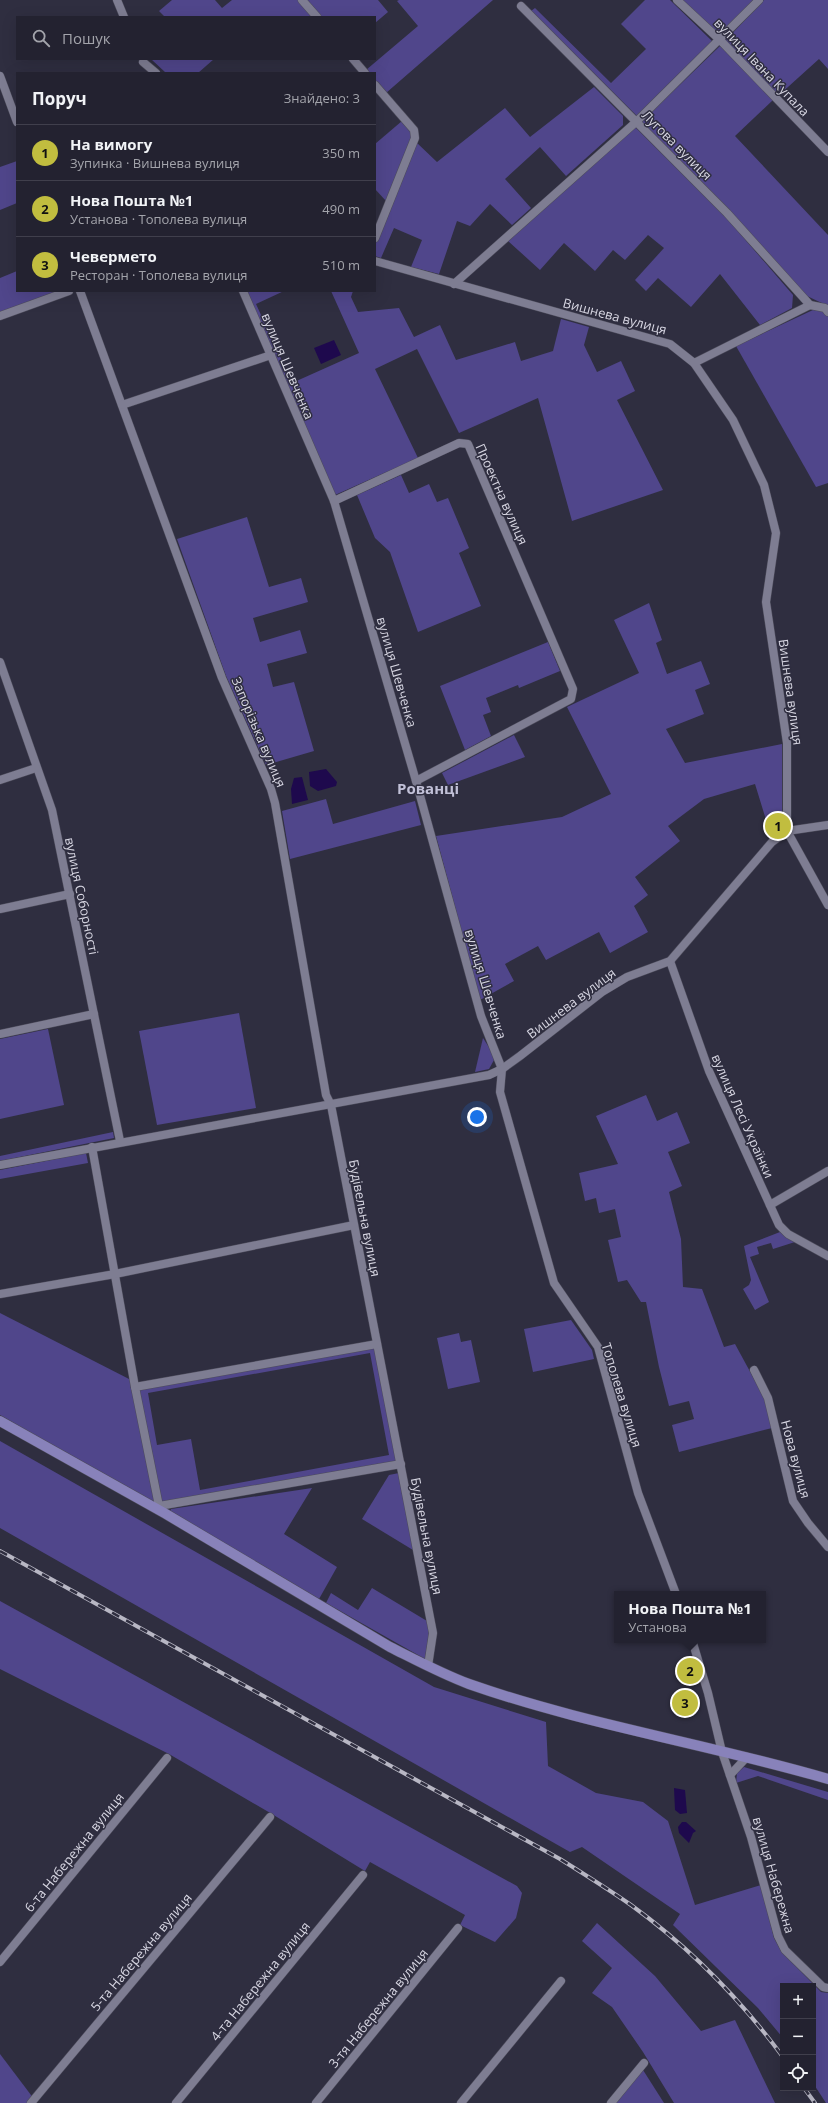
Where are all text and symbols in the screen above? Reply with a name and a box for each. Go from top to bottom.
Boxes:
street label: вулиця Івана Купала [710,14,814,120]
search box [16,16,376,60]
icon: search [30,27,52,49]
text: Пошук [62,28,111,48]
text: Поруч [32,87,87,110]
text: Знайдено: 3 [284,89,360,107]
street label: Лугова вулиця [638,106,716,184]
text: На вимогу [70,134,152,154]
text: 1 [41,144,49,162]
text: 350 m [322,144,360,162]
text: Зупинка · Вишнева вулиця [70,154,240,172]
text: Нова Пошта №1 [70,190,193,210]
text: 2 [41,200,49,218]
text: 490 m [322,200,360,218]
text: Установа · Тополева вулиця [70,210,247,228]
text: Чевермето [70,246,157,266]
text: 3 [41,256,49,274]
text: 510 m [322,256,360,274]
text: Ресторан · Тополева вулиця [70,266,248,284]
street label: Вишнева вулиця [561,293,669,339]
street label: вулиця Шевченка [257,310,319,422]
street label: Проектна вулиця [472,440,532,548]
street label: вулиця Шевченка [373,615,421,729]
street label: Вишнева вулиця [775,638,807,746]
street label: Запорізька вулиця [228,674,290,790]
district label: Рованці [397,778,459,798]
pin: 1 [765,811,791,841]
street label: вулиця Соборності [61,836,103,956]
street label: вулиця Шевченка [461,927,511,1041]
street label: Вишнева вулиця [523,964,619,1042]
street label: вулиця Лесі Українки [707,1051,779,1181]
your location [467,1107,487,1127]
street label: Будівельна вулиця [345,1158,385,1278]
street label: Тополева вулиця [598,1340,646,1450]
street label: Нова вулиця [777,1418,815,1500]
street label: Будівельна вулиця [407,1476,447,1596]
popup [614,1591,766,1643]
text: Нова Пошта №1 [628,1598,752,1618]
text: Установа [628,1618,687,1636]
pin: 2 [677,1656,703,1686]
pin: 3 [672,1688,698,1718]
street label: 6-та Набережна вулиця [20,1789,128,1915]
street label: вулиця Набережна [749,1815,799,1935]
street label: 5-та Набережна вулиця [86,1889,196,2015]
street label: 4-та Набережна вулиця [206,1918,314,2044]
street label: 3-тя Набережна вулиця [324,1945,432,2071]
map controls [780,1983,816,2091]
button: + [780,1983,816,2019]
button: − [780,2019,816,2055]
button: locate [780,2055,816,2091]

